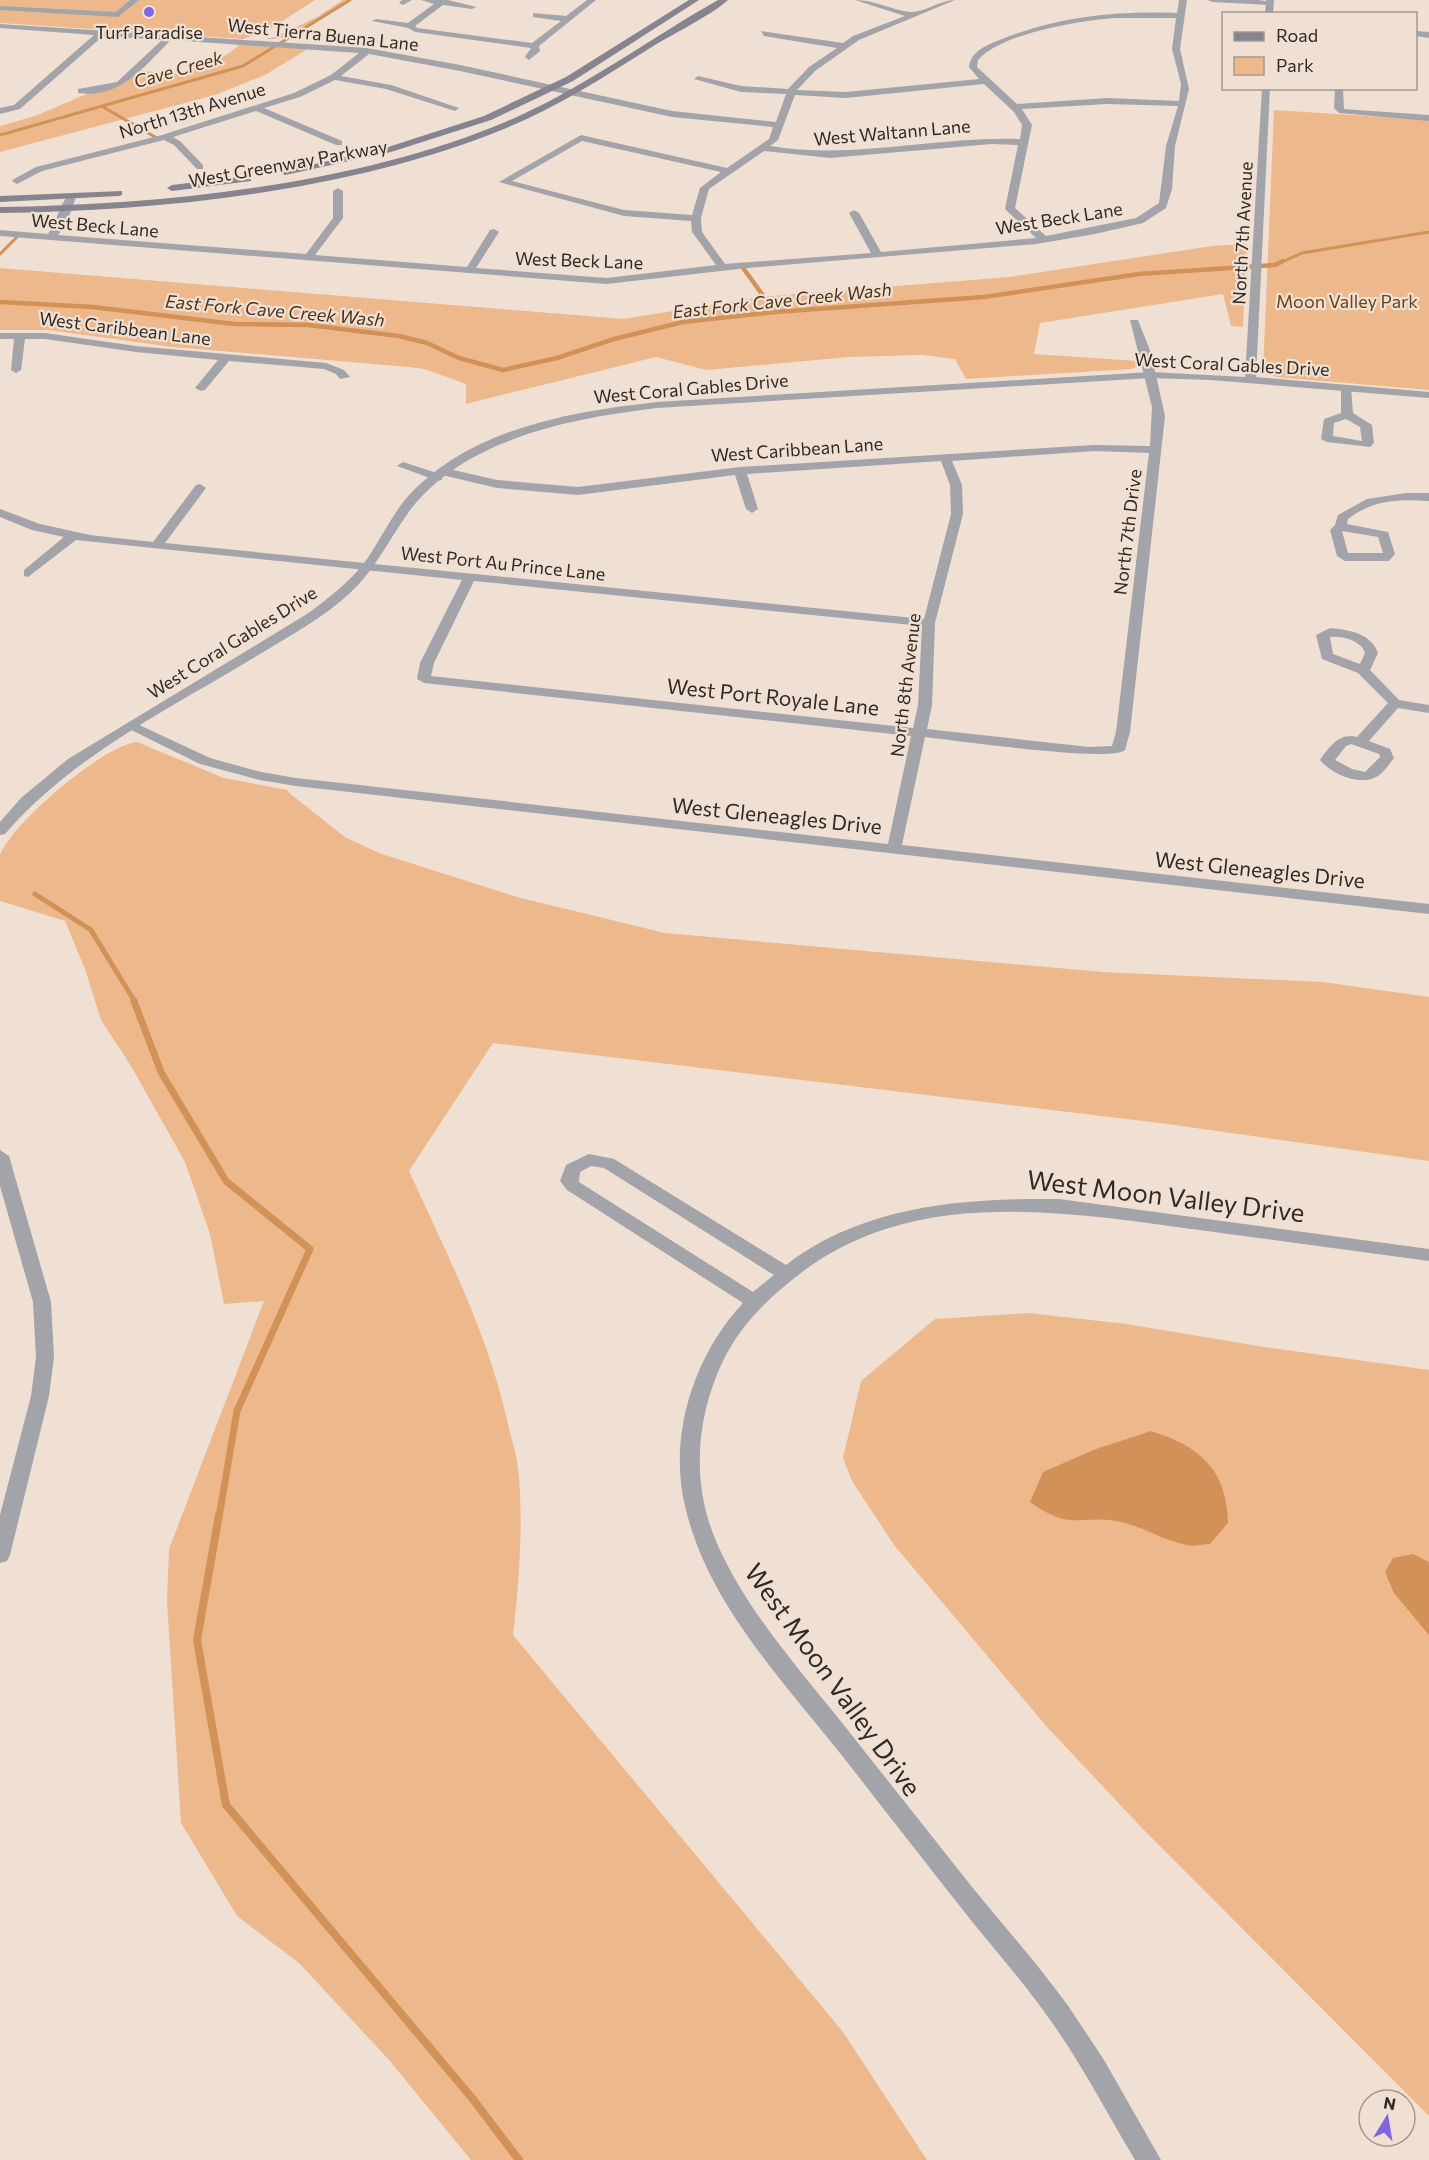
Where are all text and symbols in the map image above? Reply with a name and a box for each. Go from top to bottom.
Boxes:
marker: Turf Paradise [142,5,156,19]
legend [1222,12,1417,90]
street label: West Tierra Buena Lane [226,13,420,55]
place label: Turf Paradise [95,21,203,43]
text: Road [1276,24,1318,46]
water label: Cave Creek [131,45,226,92]
text: Park [1276,54,1314,76]
street label: North 13th Avenue [116,77,268,143]
street label: West Waltann Lane [813,114,971,150]
street label: West Greenway Parkway [187,135,389,191]
street label: North 7th Avenue [1227,161,1257,305]
street label: West Beck Lane [994,197,1124,239]
street label: West Beck Lane [30,208,160,242]
street label: West Beck Lane [514,247,644,273]
water label: East Fork Cave Creek Wash [671,278,893,322]
water label: East Fork Cave Creek Wash [164,289,386,331]
park label: Moon Valley Park [1276,290,1418,312]
street label: West Caribbean Lane [38,307,212,349]
street label: West Coral Gables Drive [1134,348,1330,380]
street label: West Coral Gables Drive [593,369,789,407]
street label: West Caribbean Lane [710,432,884,466]
street label: North 7th Drive [1108,468,1146,596]
street label: West Port Au Prince Lane [399,541,607,585]
street label: West Coral Gables Drive [143,581,321,703]
street label: North 8th Avenue [885,612,925,758]
street label: West Port Royale Lane [666,672,880,720]
street label: West Gleneagles Drive [671,792,883,838]
street label: West Gleneagles Drive [1154,846,1366,892]
street label: West Moon Valley Drive [1025,1163,1307,1227]
street label: West Moon Valley Drive [739,1557,929,1801]
north arrow [1357,2088,1417,2148]
text: N [1382,2092,1398,2113]

